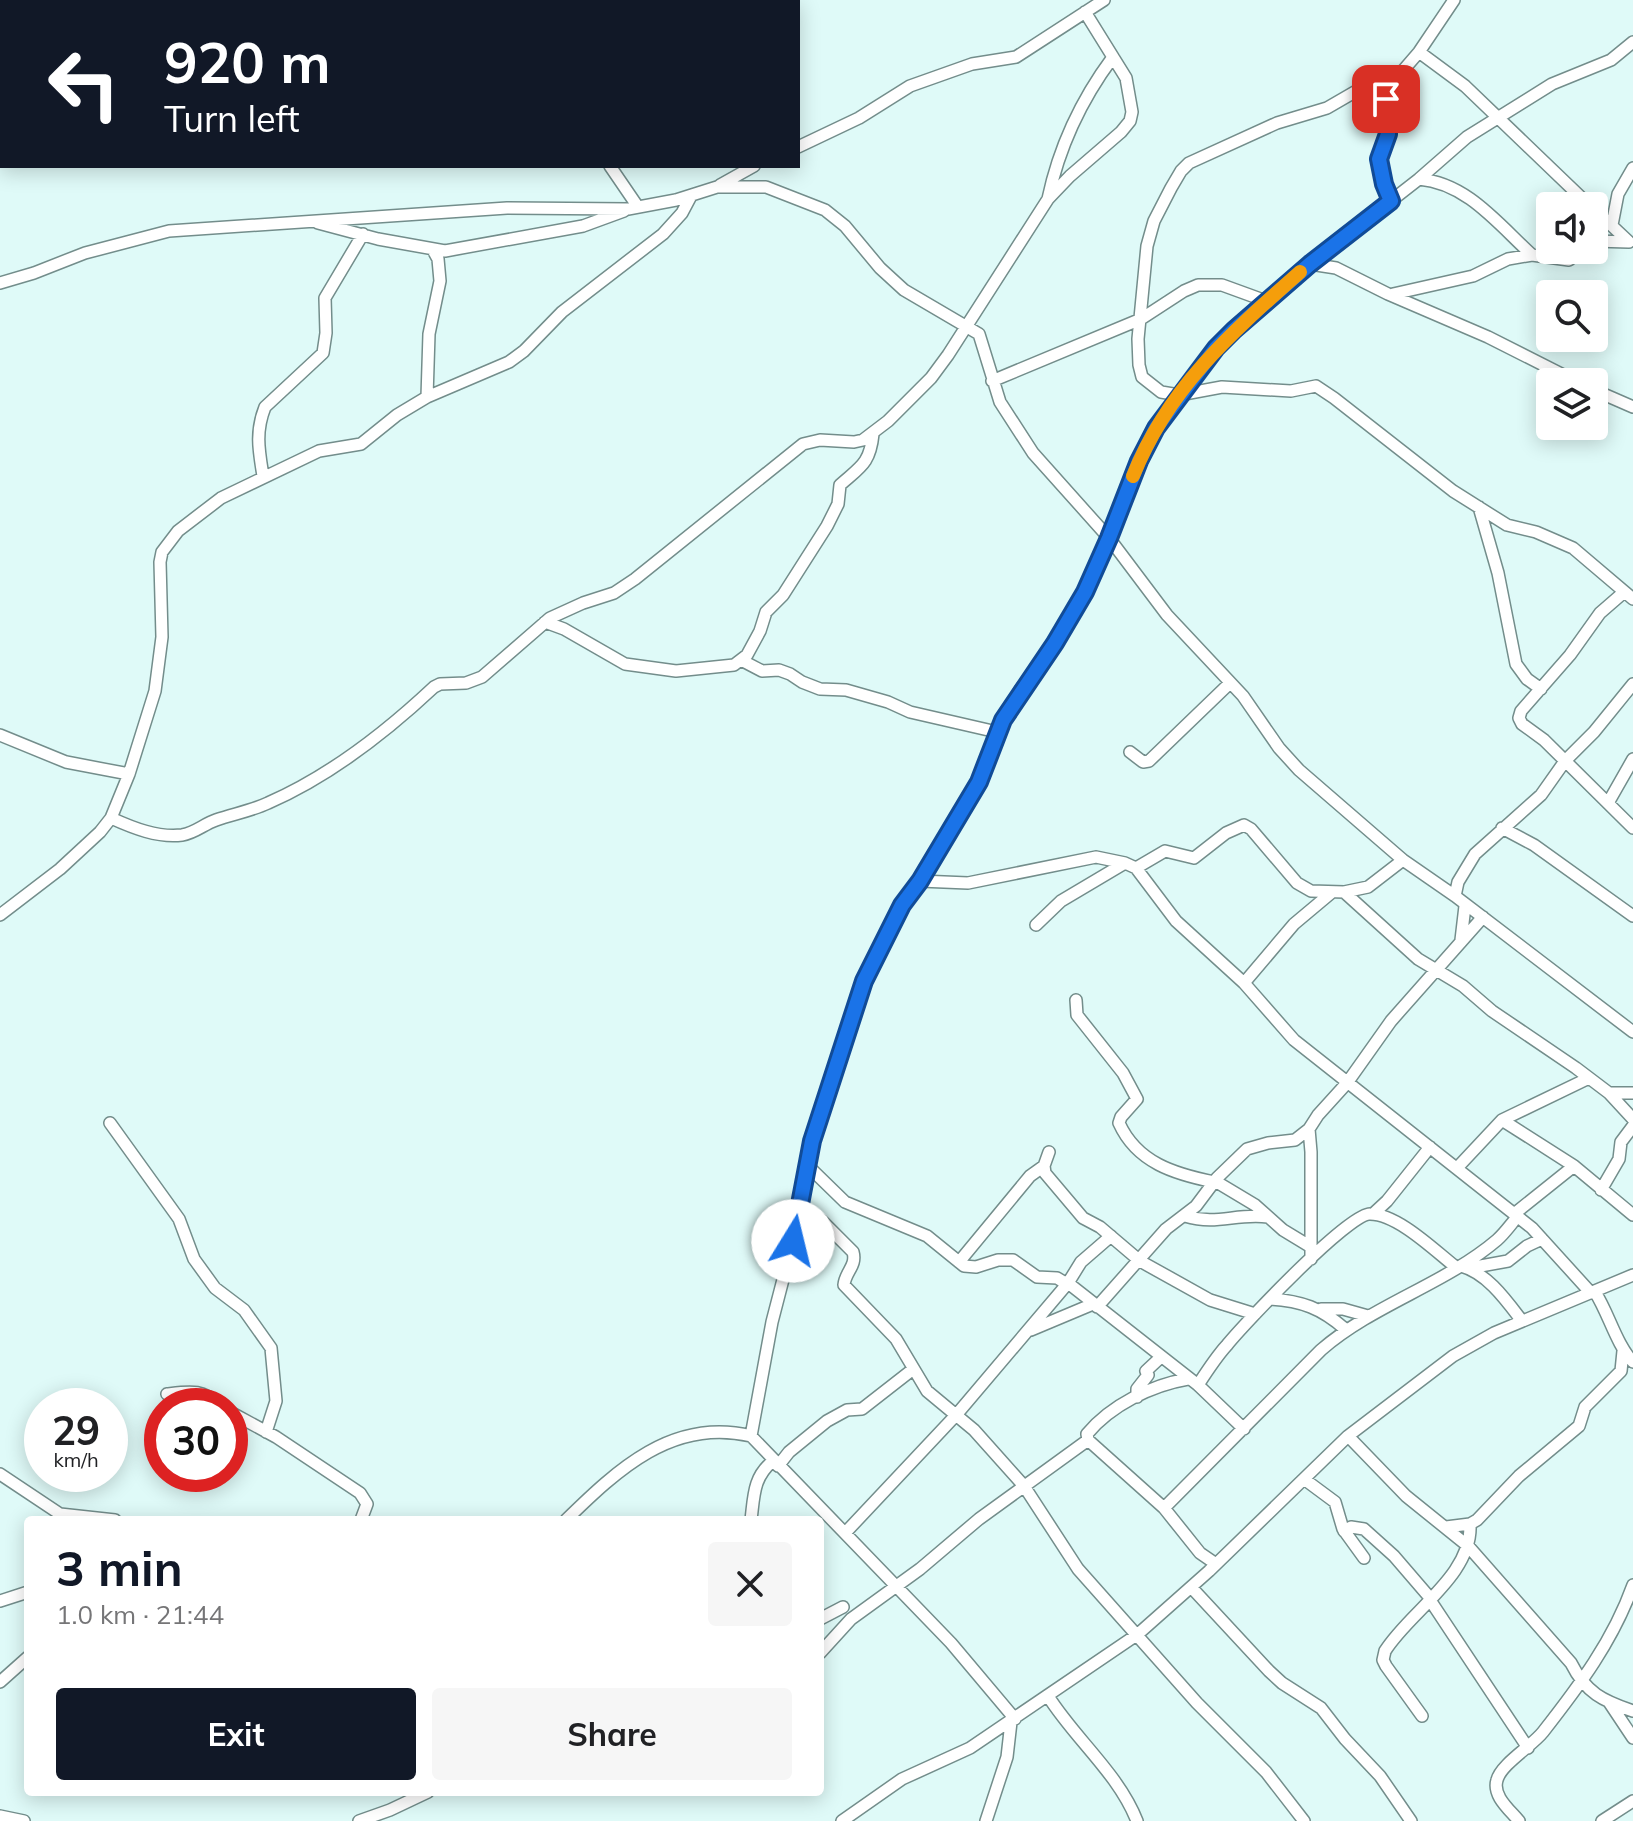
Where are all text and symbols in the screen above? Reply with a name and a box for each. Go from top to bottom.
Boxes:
text: 920 m [164,27,331,97]
icon: left [32,32,136,136]
pin [1352,65,1420,133]
icon: arrive [1364,77,1408,121]
text: Turn left [164,96,300,141]
map controls [1536,192,1608,440]
button: sound [1536,192,1608,264]
button: search [1536,280,1608,352]
button: layers [1536,368,1608,440]
position arrow [751,1199,835,1283]
speed limit sign: 30 [144,1388,248,1492]
text: 29 [52,1405,100,1455]
text: km/h [53,1447,99,1472]
text: 3 min [56,1538,183,1598]
button: close [708,1542,792,1626]
text: 1.0 km · 21:44 [56,1598,224,1631]
button: Exit [56,1688,416,1780]
button: Share [432,1688,792,1780]

